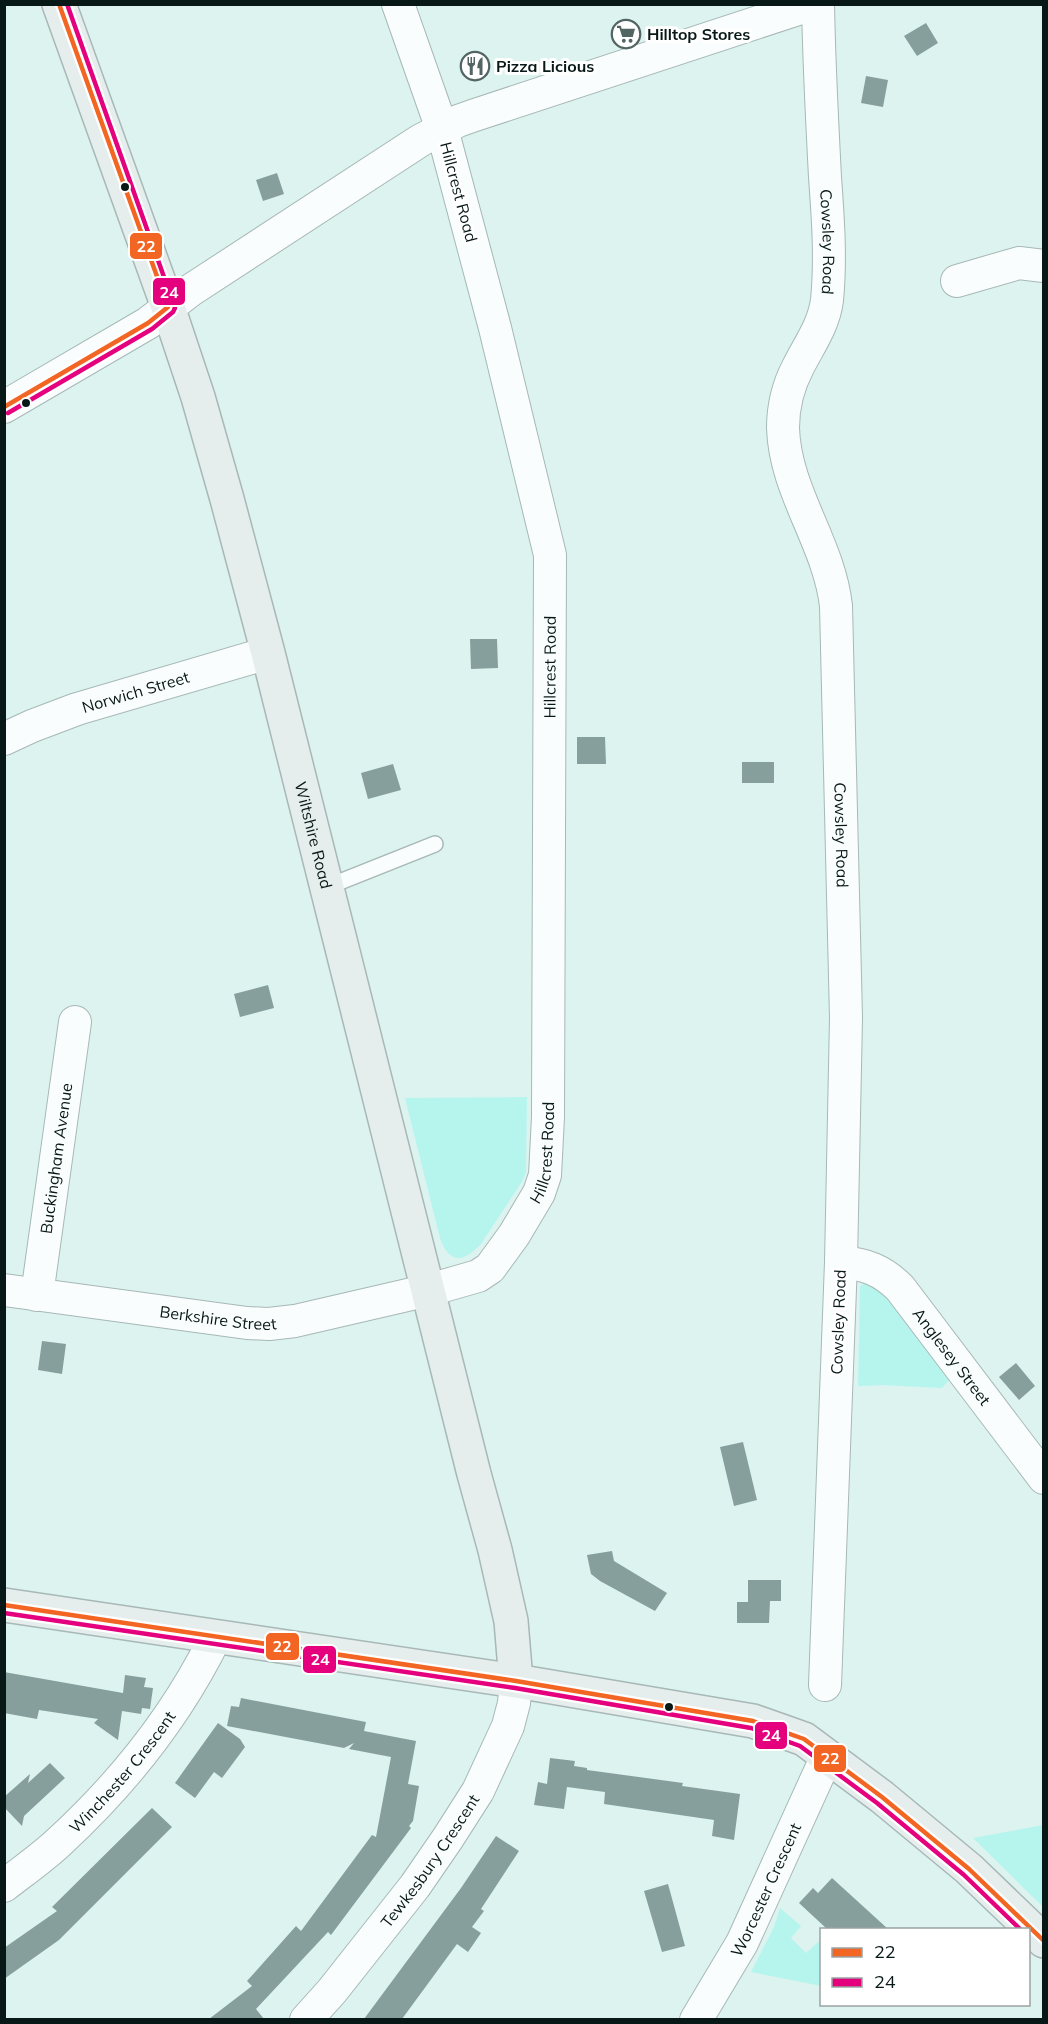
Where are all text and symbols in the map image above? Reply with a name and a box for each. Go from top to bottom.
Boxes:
supermarket icon: Hilltop Stores [610,18,642,50]
place label: Hilltop Stores [647,24,750,44]
restaurant icon: Pizza Licious [459,50,491,82]
place label: Pizza Licious [496,56,594,76]
street label: Hillcrest Road [436,140,482,244]
unlabelled marker [119,181,131,193]
street label: Cowsley Road [816,188,839,295]
line badge: 22 [129,232,163,260]
text: 22 [136,236,156,256]
line badge: 24 [152,277,186,306]
text: 24 [159,282,179,302]
unlabelled marker [20,397,32,409]
street label: Hillcrest Road [539,616,560,719]
street label: Norwich Street [80,667,192,717]
street label: Wiltshire Road [291,779,337,891]
street label: Cowsley Road [830,782,853,888]
street label: Buckingham Avenue [36,1082,76,1235]
street label: Hillcrest Road [525,1102,558,1207]
street label: Cowsley Road [826,1269,850,1375]
street label: Berkshire Street [158,1301,278,1334]
street label: Anglesey Street [909,1304,995,1409]
line badge: 22 [265,1632,300,1661]
text: 22 [272,1636,292,1656]
line badge: 24 [302,1645,337,1674]
text: 24 [310,1649,330,1669]
unlabelled marker [663,1701,675,1713]
street label: Winchester Crescent [65,1707,180,1837]
line badge: 24 [754,1721,788,1750]
text: 24 [761,1725,781,1745]
line badge: 22 [813,1744,847,1773]
text: 22 [820,1748,840,1768]
street label: Tewkesbury Crescent [376,1790,484,1931]
street label: Worcester Crescent [726,1819,805,1960]
legend [820,1928,1030,2006]
text: 22 [874,1940,896,1963]
text: 24 [874,1970,896,1993]

